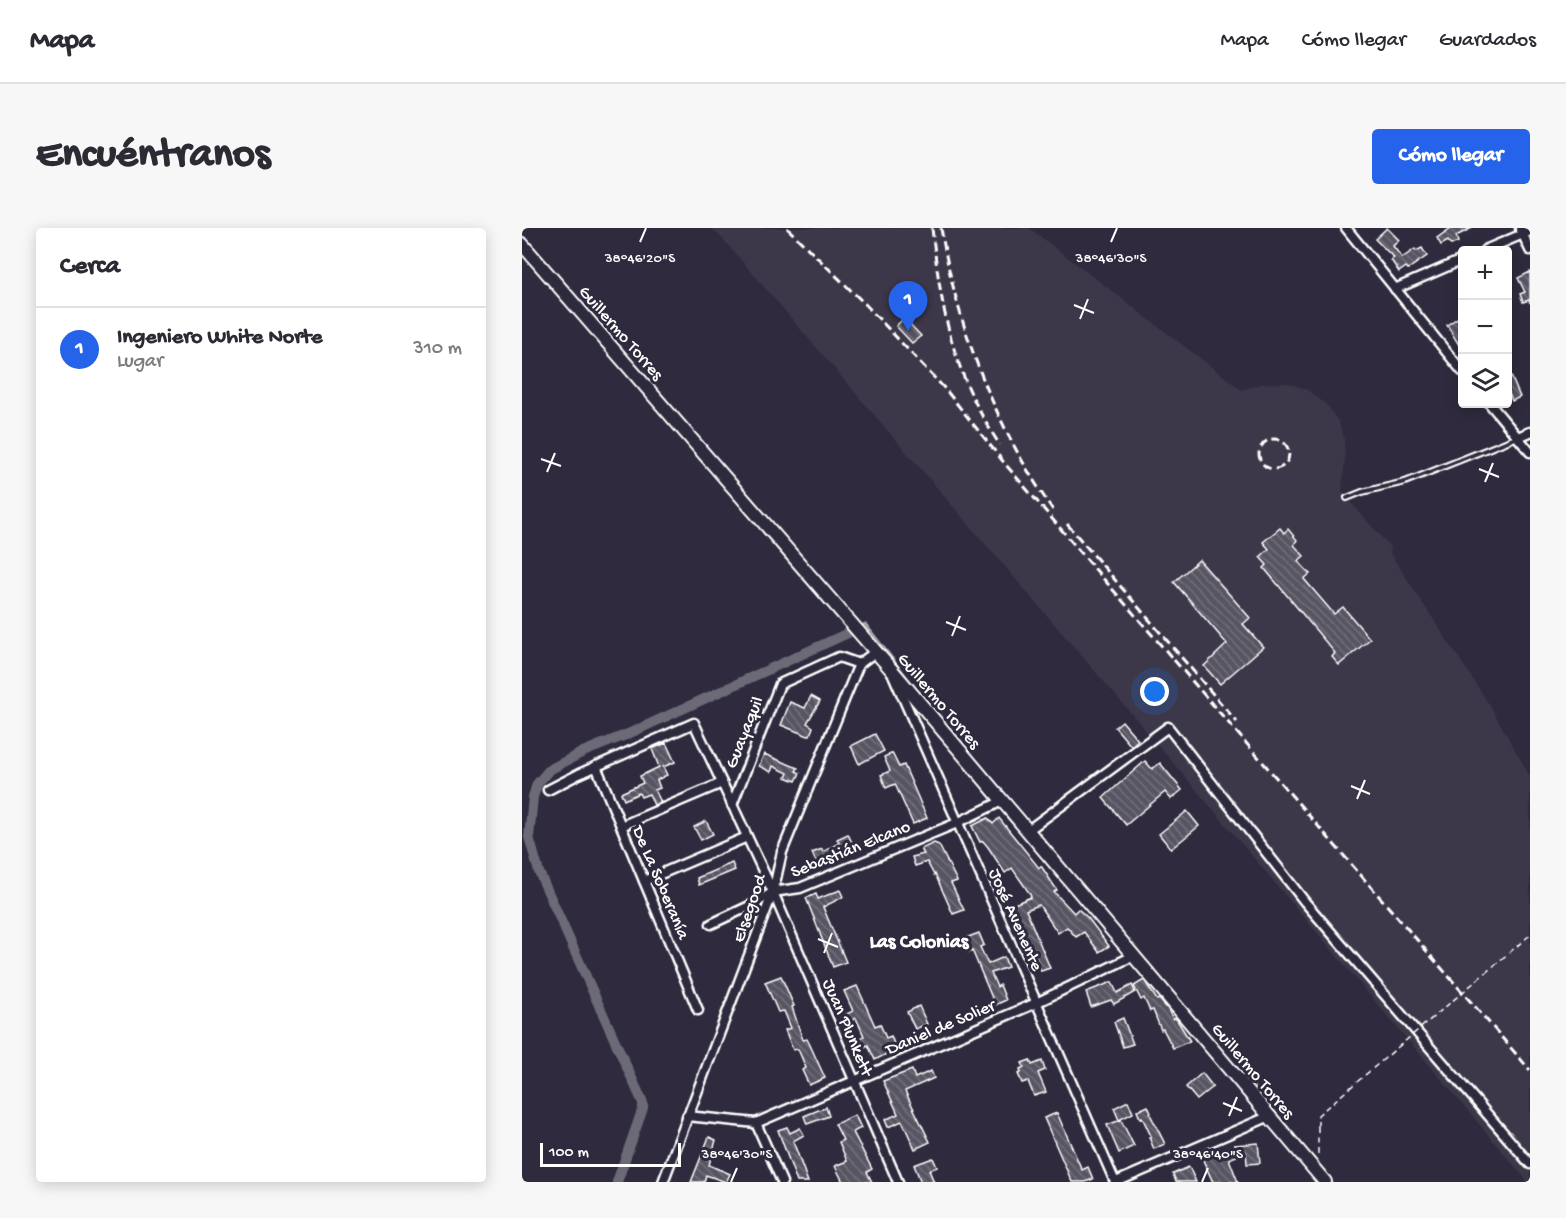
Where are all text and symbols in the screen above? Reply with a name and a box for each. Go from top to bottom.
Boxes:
text: Mapa [30,25,94,58]
text: Mapa [1220,29,1269,54]
text: Cómo llegar [1302,29,1406,54]
text: Guardados [1439,29,1536,54]
button: Cómo llegar [1372,129,1530,184]
text: Encuéntranos [36,132,270,181]
map controls [1458,246,1512,408]
button: + [1458,246,1512,300]
text: 38°46'20"S [604,250,675,268]
text: 38°46'30"S [1075,250,1146,268]
text: Cerca [60,252,120,283]
street label: Guillermo Torres [573,282,668,386]
pin: 1 [888,282,928,331]
button: − [1458,300,1512,354]
text: Ingeniero White Norte [117,325,322,351]
text: 1 [75,338,84,361]
text: 310 m [413,338,462,361]
text: Lugar [117,351,163,374]
button: layers [1458,354,1512,408]
street label: Guillermo Torres [892,649,985,755]
your location [1140,677,1169,706]
street label: Guayaquil [721,694,769,772]
street label: Sebastián Elcano [788,817,914,884]
street label: De La Soberanía [626,822,693,944]
street label: José Avenente [983,866,1047,975]
street label: Elsegood [729,871,772,946]
district label: Las Colonias [870,932,970,955]
street label: Juan Plunkett [817,976,877,1081]
street label: Daniel de Solier [882,995,1000,1061]
street label: Guillermo Torres [1206,1019,1299,1125]
scale bar [540,1140,681,1168]
text: 100 m [549,1144,589,1163]
text: 38°46'30"S [701,1146,772,1164]
text: 38°46'40"S [1172,1146,1243,1164]

